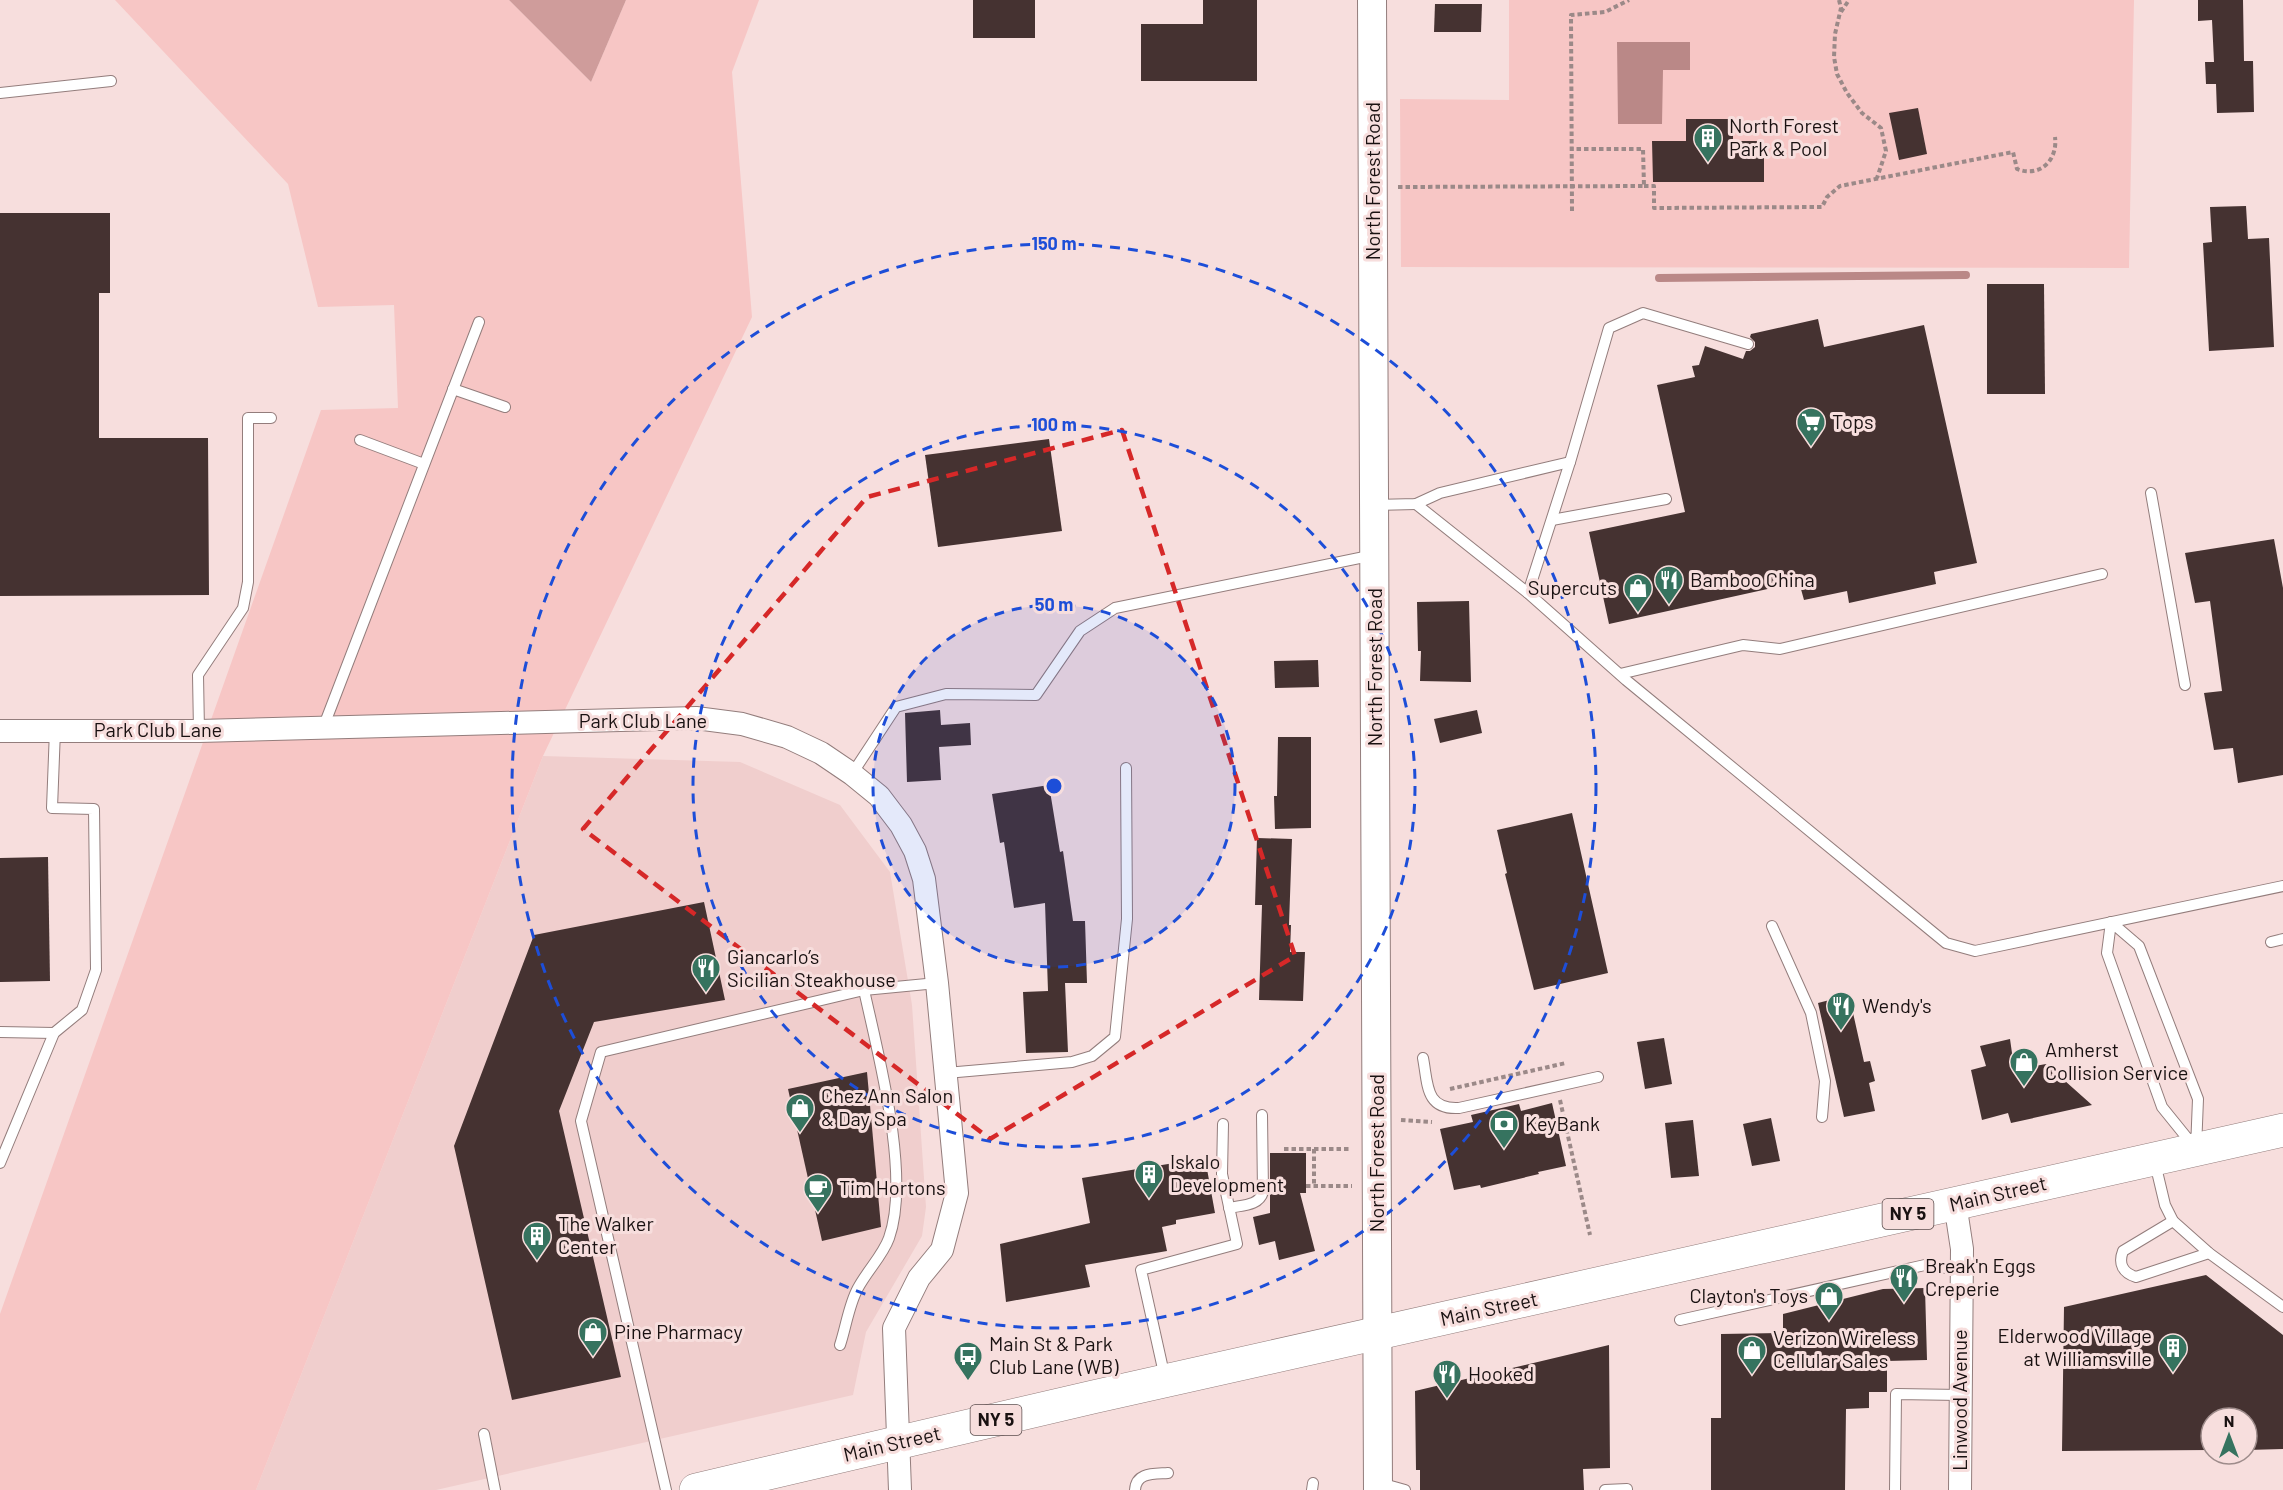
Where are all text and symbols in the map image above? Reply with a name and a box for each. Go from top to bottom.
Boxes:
street label: North Forest Road [1360,102,1384,260]
place label: North Forest Park & Pool [1729,113,1839,160]
building icon: North Forest Park & Pool [1692,122,1724,164]
text: 150 m [1032,232,1076,254]
supermarket icon: Tops [1795,406,1827,448]
place label: Tops [1832,409,1874,433]
text: 100 m [1031,413,1077,435]
restaurant icon: Bamboo China [1653,564,1685,606]
place label: Bamboo China [1690,567,1815,591]
shop icon: Supercuts [1622,572,1654,614]
place label: Supercuts [1528,575,1617,599]
street label: North Forest Road [1362,588,1386,746]
text: 50 m [1035,593,1073,615]
street label: Park Club Lane [579,708,707,732]
street label: Park Club Lane [94,717,222,741]
centre of rings [1044,776,1064,796]
place label: Giancarlo’s Sicilian Steakhouse [727,944,896,991]
restaurant icon: Giancarlo’s Sicilian Steakhouse [690,952,722,994]
restaurant icon: Wendy's [1825,990,1857,1032]
place label: Wendy's [1862,993,1932,1017]
place label: Amherst Collision Service [2045,1037,2189,1084]
shop icon: Amherst Collision Service [2008,1046,2040,1088]
street label: North Forest Road [1364,1074,1388,1232]
place label: Chez Ann Salon & Day Spa [821,1083,953,1130]
shop icon: Chez Ann Salon & Day Spa [784,1092,816,1134]
bank icon: KeyBank [1488,1108,1520,1150]
place label: KeyBank [1525,1111,1600,1135]
place label: Iskalo Development [1170,1149,1284,1196]
building icon: Iskalo Development [1133,1158,1165,1200]
street label: Main Street [1947,1170,2049,1216]
cafe icon: Tim Hortons [802,1172,834,1214]
place label: Tim Hortons [839,1175,946,1199]
road number: NY 5 [1882,1199,1934,1229]
place label: The Walker Center [558,1211,654,1258]
building icon: The Walker Center [521,1220,553,1262]
place label: Break'n Eggs Creperie [1925,1253,2036,1300]
restaurant icon: Break'n Eggs Creperie [1888,1262,1920,1304]
shop icon: Clayton's Toys [1813,1280,1845,1322]
place label: Clayton's Toys [1689,1283,1808,1307]
street label: Main Street [1438,1286,1540,1330]
shop icon: Pine Pharmacy [577,1316,609,1358]
place label: Pine Pharmacy [614,1319,743,1343]
place label: Elderwood Village at Williamsville [1997,1323,2152,1370]
place label: Verizon Wireless Cellular Sales [1773,1325,1916,1372]
street label: Linwood Avenue [1947,1329,1971,1471]
place label: Main St & Park Club Lane (WB) [989,1331,1119,1378]
building icon: Elderwood Village at Williamsville [2157,1332,2189,1374]
shop icon: Verizon Wireless Cellular Sales [1736,1334,1768,1376]
bus stop icon: Main St & Park Club Lane (WB) [952,1340,984,1382]
restaurant icon: Hooked [1431,1358,1463,1400]
place label: Hooked [1468,1361,1534,1385]
road number: NY 5 [970,1405,1022,1435]
north arrow [2199,1406,2259,1466]
text: N [2224,1411,2234,1430]
street label: Main Street [841,1420,943,1466]

